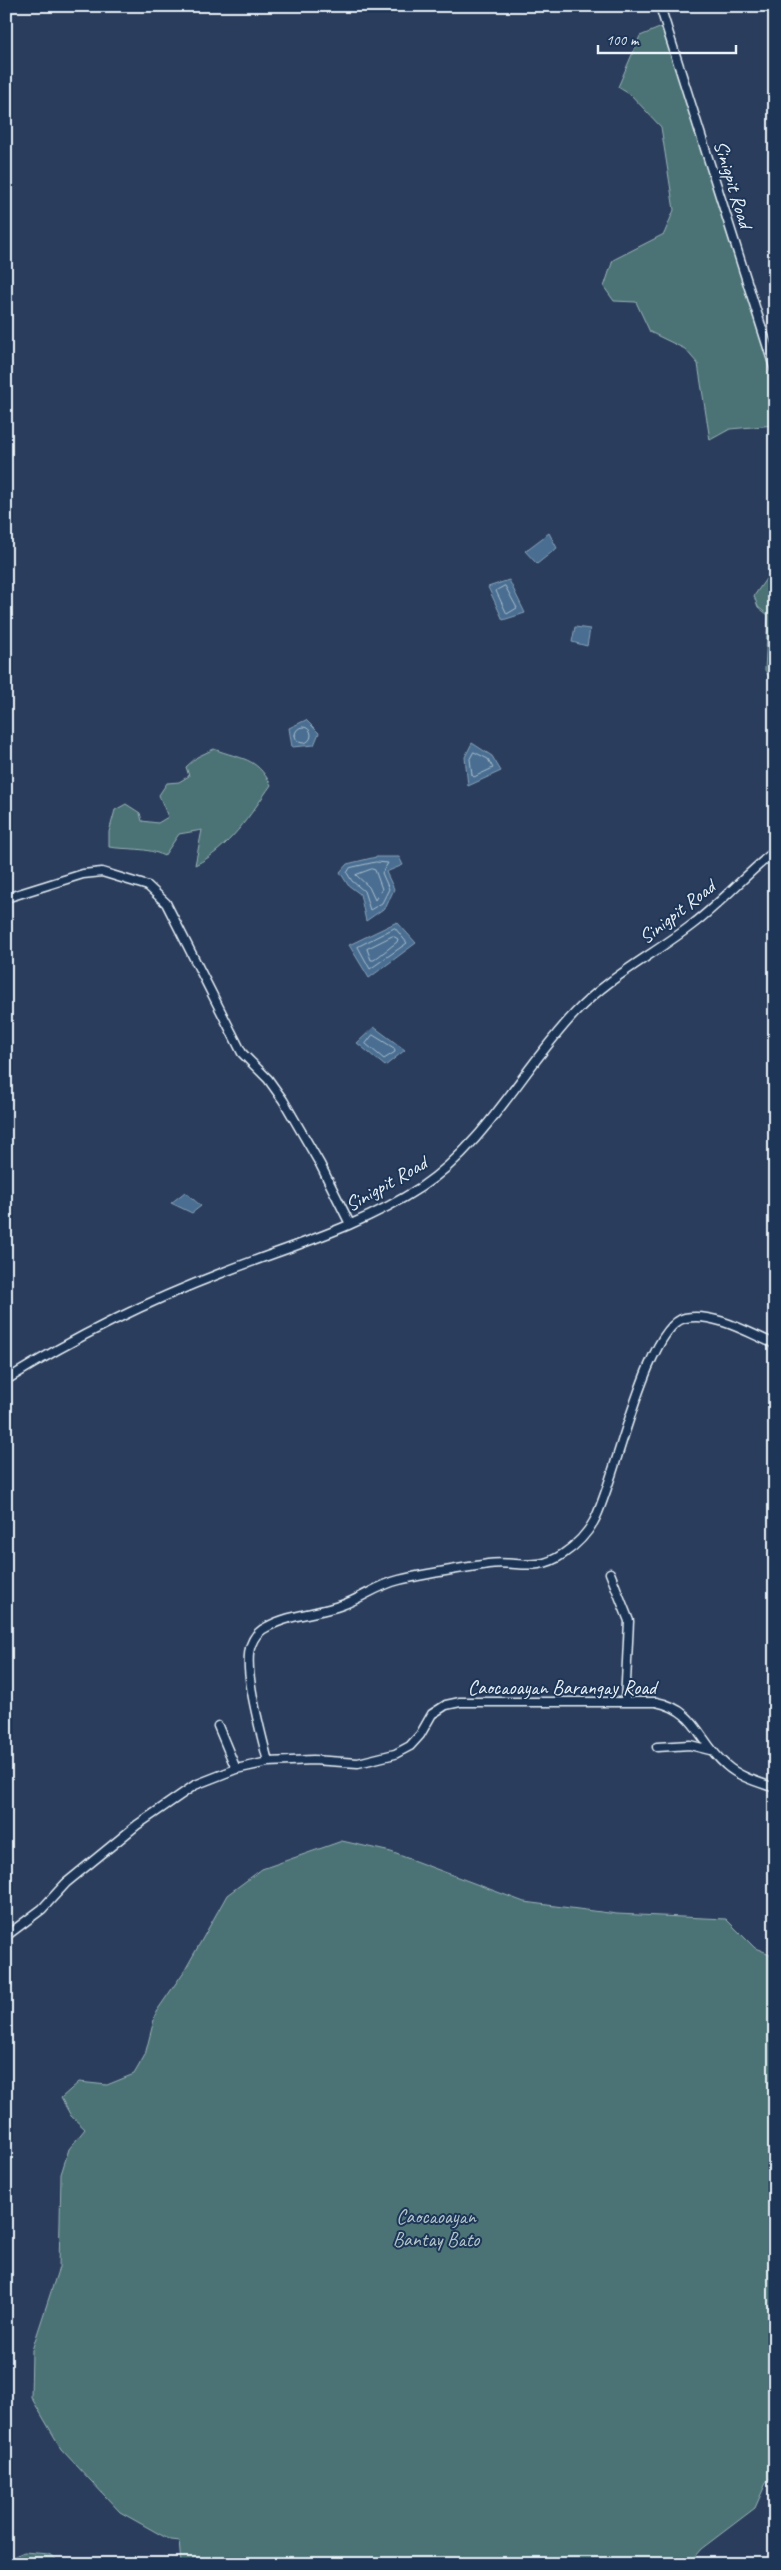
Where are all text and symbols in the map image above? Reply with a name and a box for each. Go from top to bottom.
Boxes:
scale bar [598,22,736,54]
text: 100 m [606,31,640,50]
street label: Sinigpit Road [708,137,759,234]
street label: Sinigpit Road [634,873,723,950]
street label: Sinigpit Road [341,1149,434,1217]
street label: Caocaoayan Barangay Road [468,1675,659,1700]
park label: Caocaoayan Bantay Bato [393,2204,480,2252]

